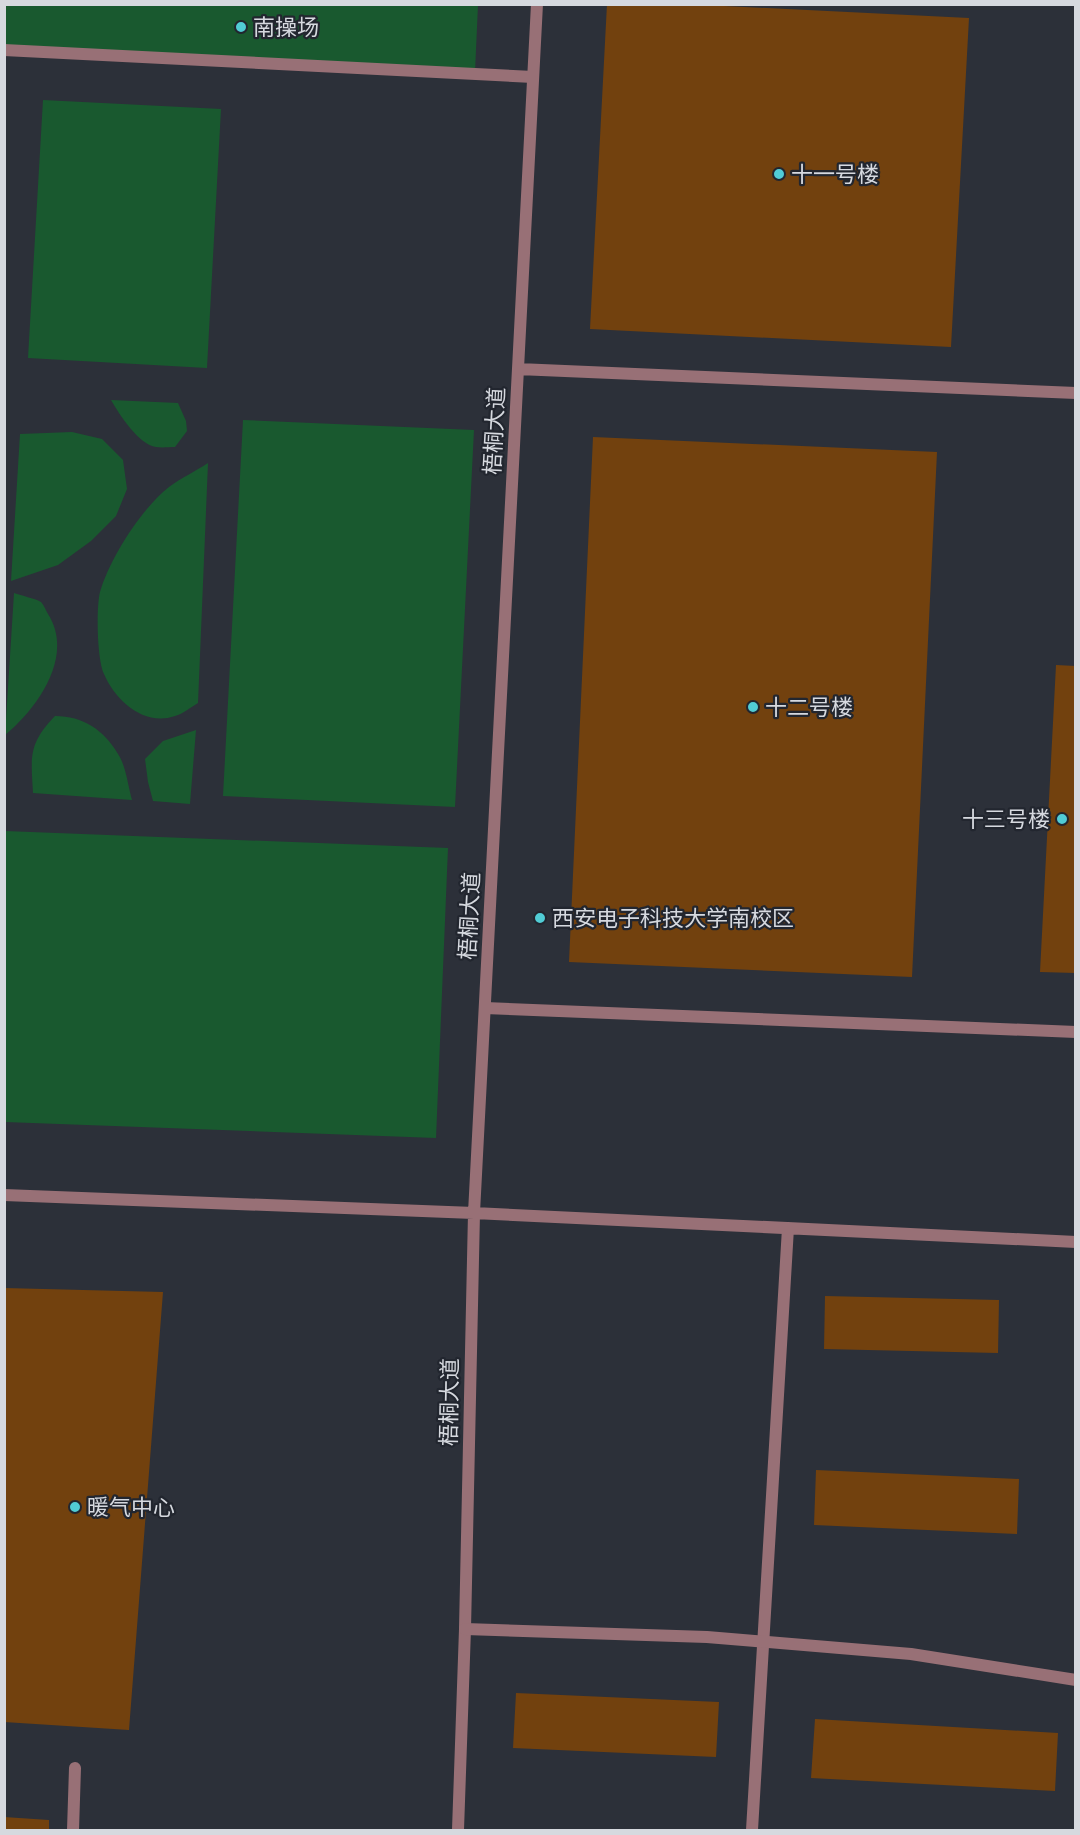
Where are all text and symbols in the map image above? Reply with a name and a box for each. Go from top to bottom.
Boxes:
place label: 南操场 [253,15,319,42]
marker: 南操场 [234,20,248,34]
place label: 十一号楼 [791,162,879,189]
marker: 十一号楼 [772,167,786,181]
street label: 梧桐大道 [480,386,511,476]
place label: 十二号楼 [765,695,853,722]
marker: 十二号楼 [746,700,760,714]
place label: 十三号楼 [962,807,1050,834]
marker: 十三号楼 [1055,812,1069,826]
street label: 梧桐大道 [455,871,486,961]
place label: 西安电子科技大学南校区 [552,906,794,933]
marker: 西安电子科技大学南校区 [533,911,547,925]
street label: 梧桐大道 [436,1358,465,1446]
place label: 暖气中心 [87,1495,175,1522]
marker: 暖气中心 [68,1500,82,1514]

